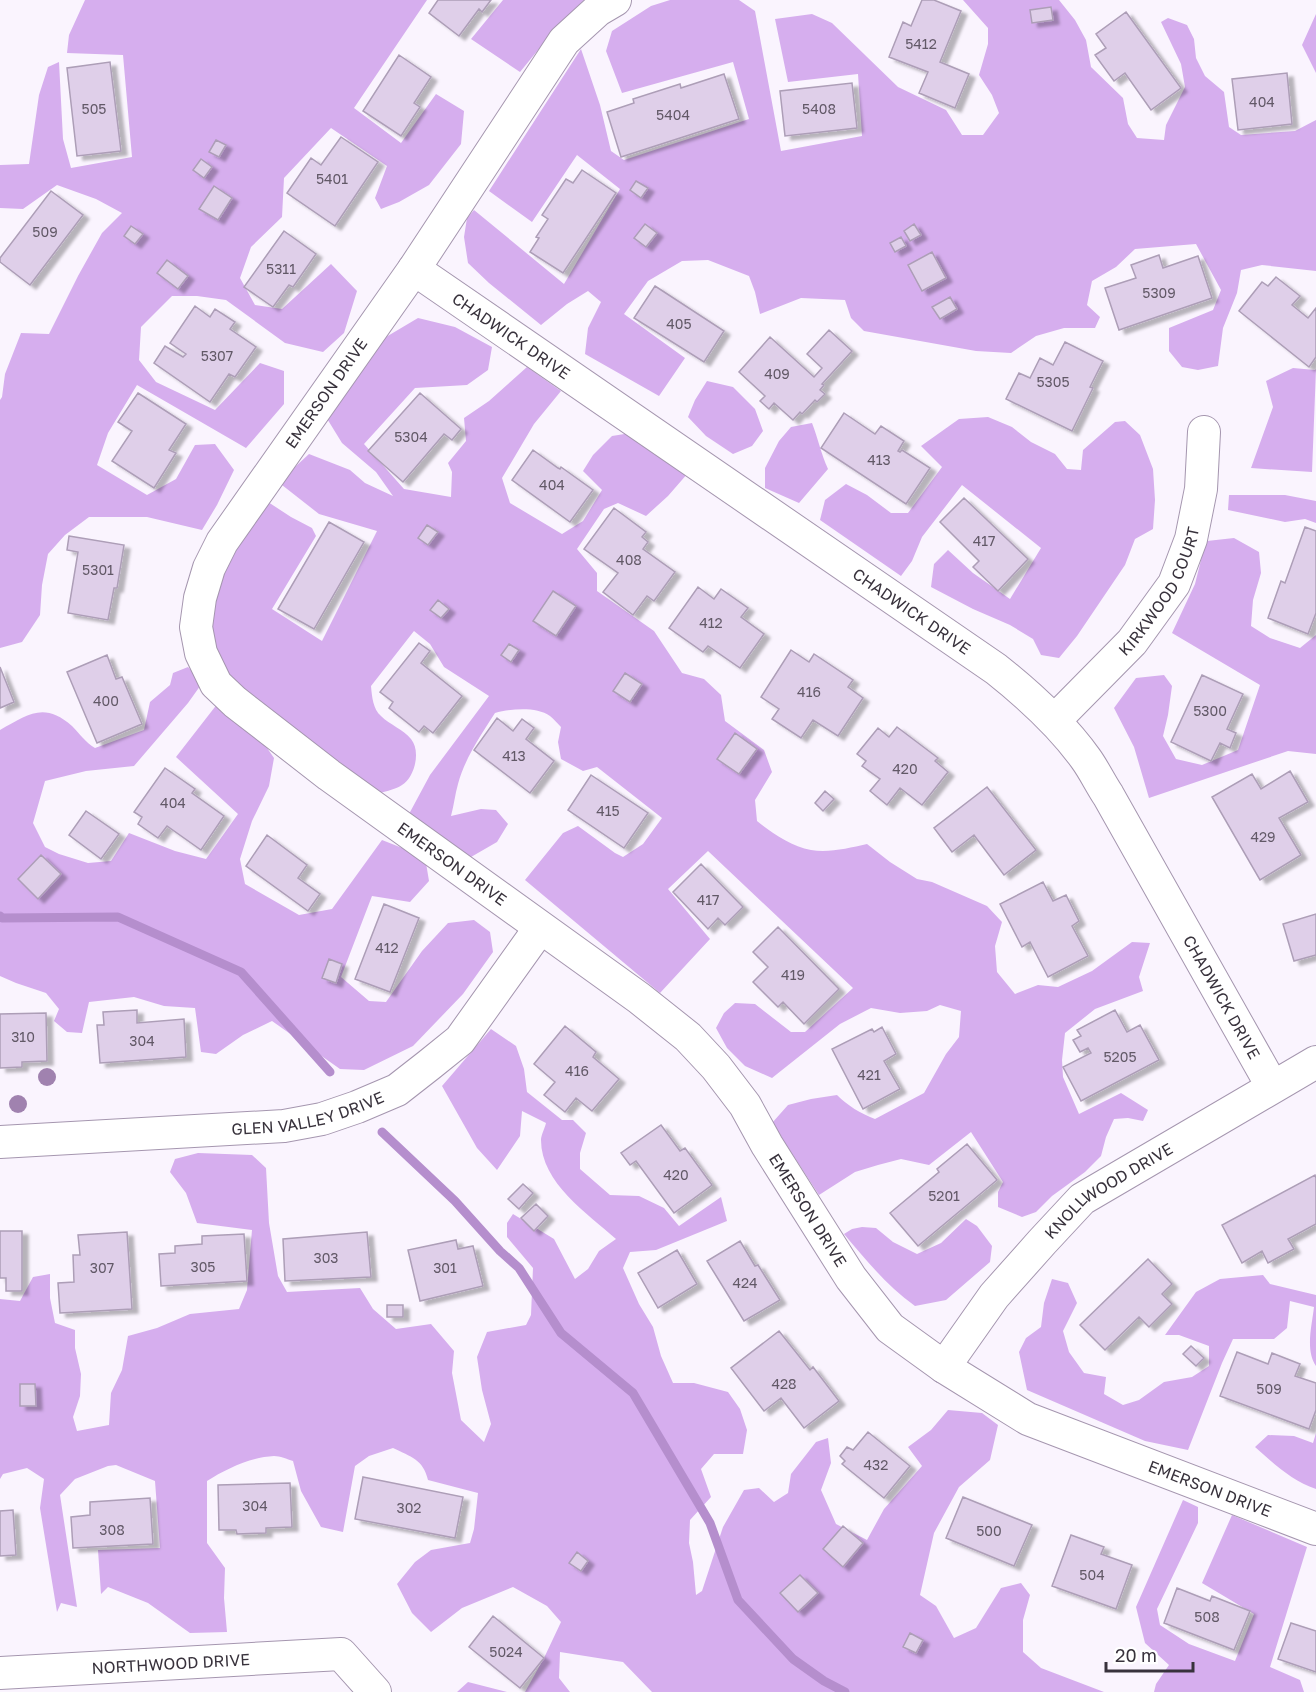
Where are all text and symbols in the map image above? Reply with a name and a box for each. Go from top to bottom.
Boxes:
house number: 5412 [905,35,937,52]
house number: 404 [1249,93,1275,110]
house number: 505 [82,100,106,117]
house number: 5408 [802,100,836,117]
house number: 5404 [656,106,690,123]
house number: 5401 [316,170,348,187]
house number: 509 [32,223,58,240]
house number: 5311 [266,260,296,277]
house number: 5309 [1142,284,1176,301]
street label: CHADWICK DRIVE [448,288,574,383]
house number: 405 [666,315,692,332]
street label: EMERSON DRIVE [281,334,371,452]
house number: 5307 [201,347,233,364]
house number: 409 [764,365,790,382]
house number: 5305 [1036,373,1070,390]
house number: 5304 [394,428,428,445]
house number: 413 [867,451,891,468]
house number: 404 [539,476,565,493]
street label: KIRKWOOD COURT [1114,525,1203,660]
house number: 417 [973,532,995,549]
house number: 408 [616,551,642,568]
house number: 5301 [82,561,114,578]
street label: CHADWICK DRIVE [849,564,975,659]
house number: 412 [699,614,723,631]
house number: 416 [797,683,821,700]
house number: 400 [93,692,119,709]
house number: 5300 [1193,702,1227,719]
house number: 413 [502,747,526,764]
house number: 420 [892,760,918,777]
house number: 404 [160,794,186,811]
house number: 415 [596,802,620,819]
street label: EMERSON DRIVE [394,818,511,910]
house number: 429 [1250,828,1276,845]
house number: 417 [697,891,719,908]
street label: CHADWICK DRIVE [1179,932,1265,1062]
house number: 412 [375,939,399,956]
house number: 419 [781,966,805,983]
house number: 310 [11,1028,35,1045]
house number: 304 [129,1032,155,1049]
house number: 5205 [1103,1048,1137,1065]
house number: 416 [565,1062,589,1079]
house number: 421 [857,1066,881,1083]
street label: GLEN VALLEY DRIVE [231,1087,387,1139]
street label: KNOLLWOOD DRIVE [1040,1138,1176,1243]
street label: EMERSON DRIVE [765,1150,851,1270]
house number: 420 [663,1166,689,1183]
house number: 5201 [928,1187,960,1204]
house number: 303 [313,1249,339,1266]
house number: 305 [191,1258,216,1275]
house number: 307 [90,1259,114,1276]
house number: 301 [433,1259,457,1276]
house number: 424 [732,1274,758,1291]
house number: 428 [771,1375,797,1392]
house number: 509 [1256,1380,1282,1397]
house number: 432 [864,1456,888,1473]
street label: EMERSON DRIVE [1146,1456,1274,1521]
house number: 304 [242,1497,268,1514]
house number: 302 [397,1499,422,1516]
house number: 308 [99,1521,125,1538]
house number: 500 [976,1522,1002,1539]
house number: 504 [1079,1566,1105,1583]
house number: 508 [1194,1608,1220,1625]
scale bar [1106,1635,1193,1673]
house number: 5024 [489,1643,523,1660]
text: 20 m [1115,1644,1157,1666]
street label: NORTHWOOD DRIVE [91,1649,250,1678]

